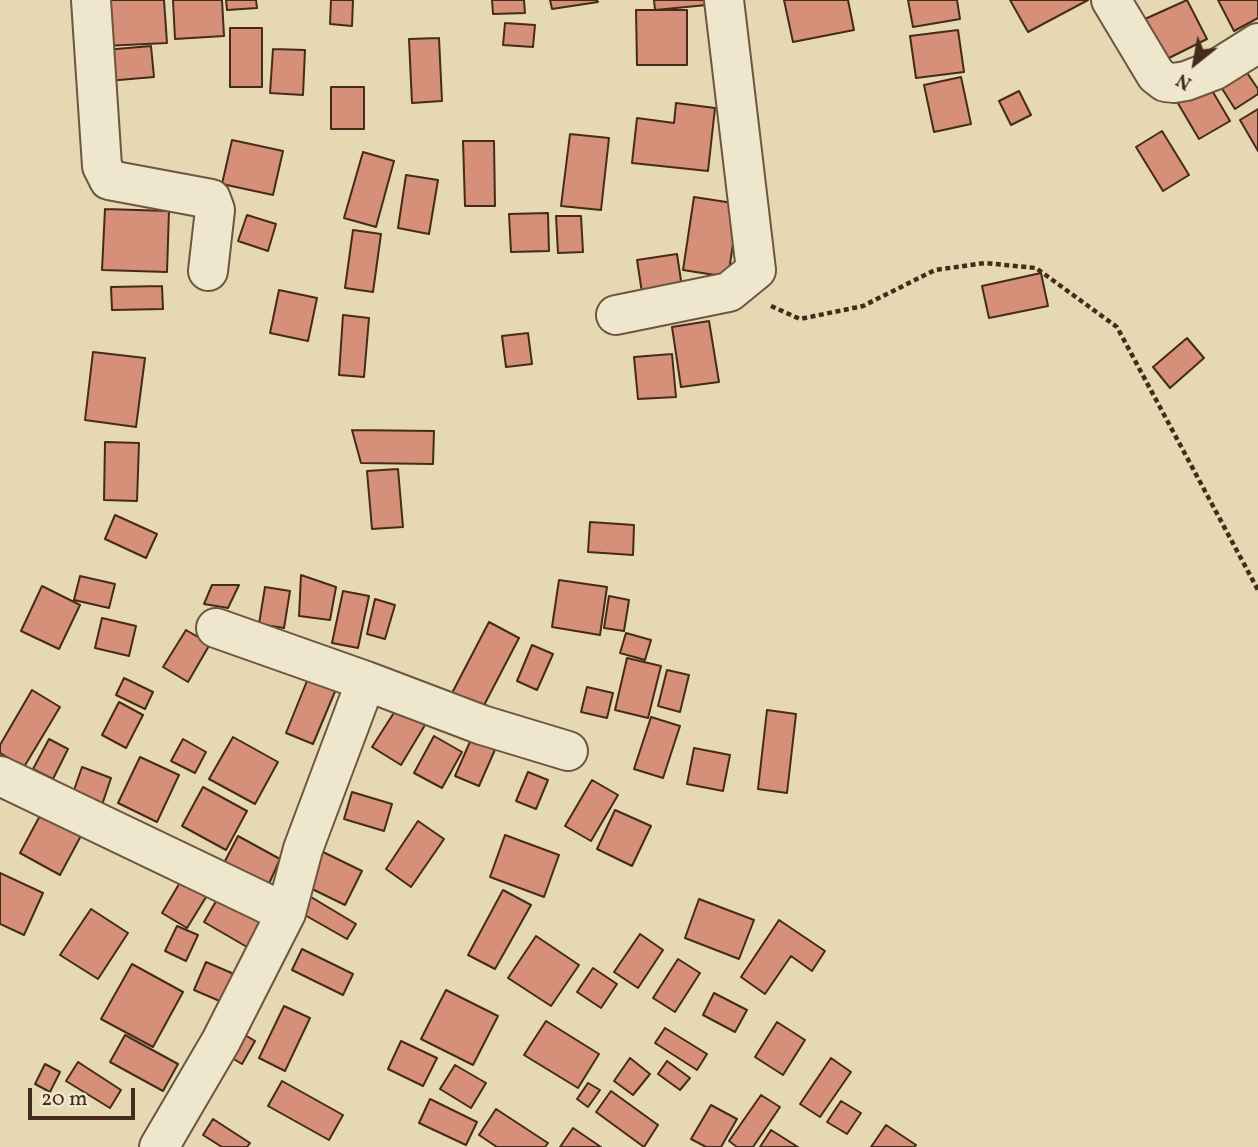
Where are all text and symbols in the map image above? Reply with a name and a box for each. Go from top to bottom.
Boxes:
north arrow [1160,28,1230,98]
text: N [1172,66,1197,96]
scale bar [32,1074,138,1118]
text: 20 m [41,1085,87,1114]

